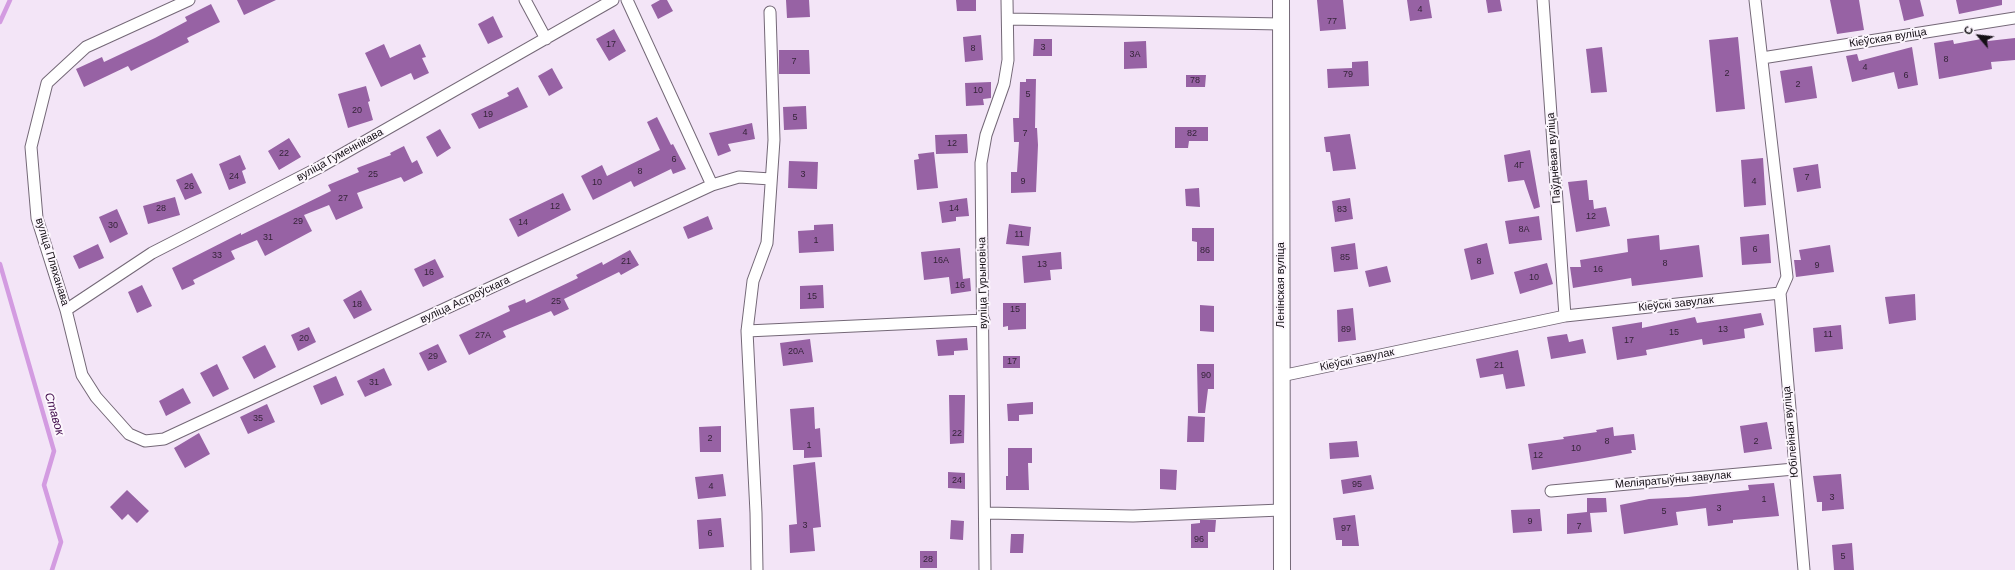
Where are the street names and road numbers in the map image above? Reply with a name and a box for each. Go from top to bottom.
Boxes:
street label: Кіеўская вуліца [1848,25,1928,51]
street label: Паўднёвая вуліца [1544,112,1564,204]
street label: вуліца Гуменнікава [294,126,386,184]
street label: вуліца Пляханава [32,217,72,307]
street label: вуліца Гурыновіча [976,237,990,329]
street label: Ленінская вуліца [1274,242,1288,328]
street label: вуліца Астроўскага [418,273,512,327]
street label: Кіеўскі завулак [1638,293,1714,315]
street label: Кіеўскі завулак [1319,346,1395,374]
street label: Юбілейная вуліца [1780,386,1802,478]
street label: Меліяратыўны завулак [1614,468,1732,492]

